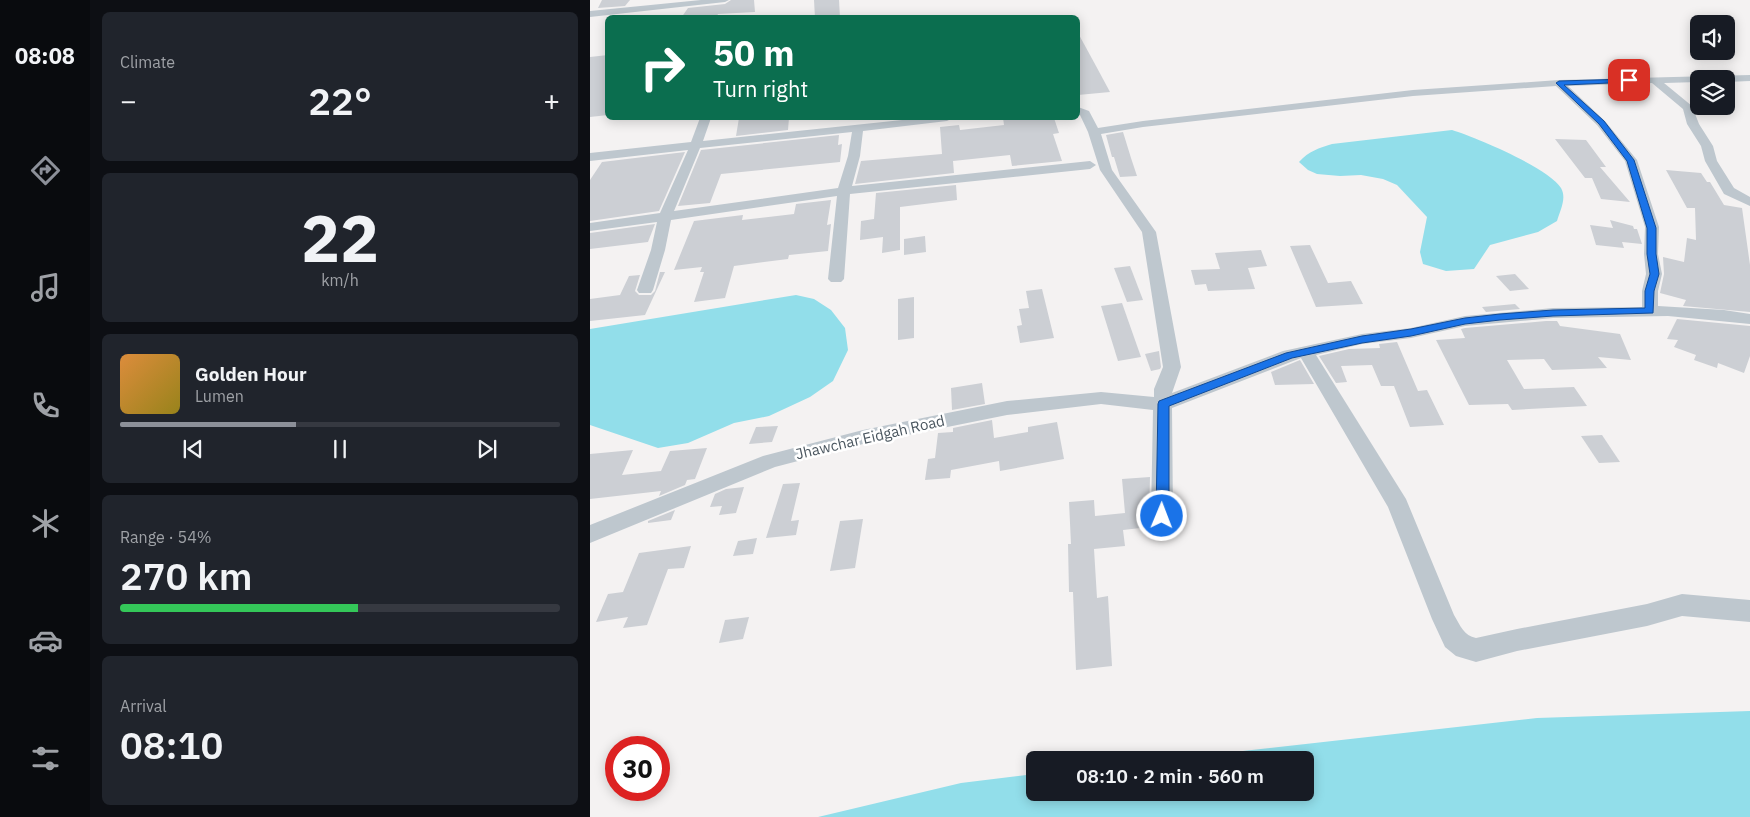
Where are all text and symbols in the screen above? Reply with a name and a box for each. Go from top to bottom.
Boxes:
map controls [1690,15,1735,115]
button: sound [1690,15,1735,60]
text: 50 m [713,30,795,76]
icon: right [630,35,695,100]
text: 08:08 [15,41,75,70]
text: Climate [120,52,175,72]
pin [1608,59,1650,101]
icon: arrive [1615,66,1643,94]
button: layers [1690,70,1735,115]
text: Turn right [713,74,808,103]
text: 22° [308,76,372,125]
text: − [120,82,137,119]
text: + [543,82,560,119]
icon: directions [28,153,63,188]
text: 22 [301,195,379,280]
icon: music [28,270,63,305]
text: km/h [321,270,359,290]
text: Golden Hour [195,362,307,386]
text: Lumen [195,386,244,406]
icon: phone [28,388,63,423]
street label: Jhawchar Eidgah Road [794,411,946,463]
icon: previous [179,435,207,463]
icon: pause [326,435,354,463]
icon: next [473,435,501,463]
position arrow [1135,489,1187,541]
icon: climate [28,506,63,541]
text: Range · 54% [120,527,212,547]
text: 270 km [120,551,252,600]
icon: car [28,623,63,658]
text: Arrival [120,696,167,716]
text: 08:10 [120,720,223,769]
speed limit sign: 30 [605,736,670,801]
icon: filters [28,741,63,776]
text: 08:10 · 2 min · 560 m [1076,764,1264,788]

